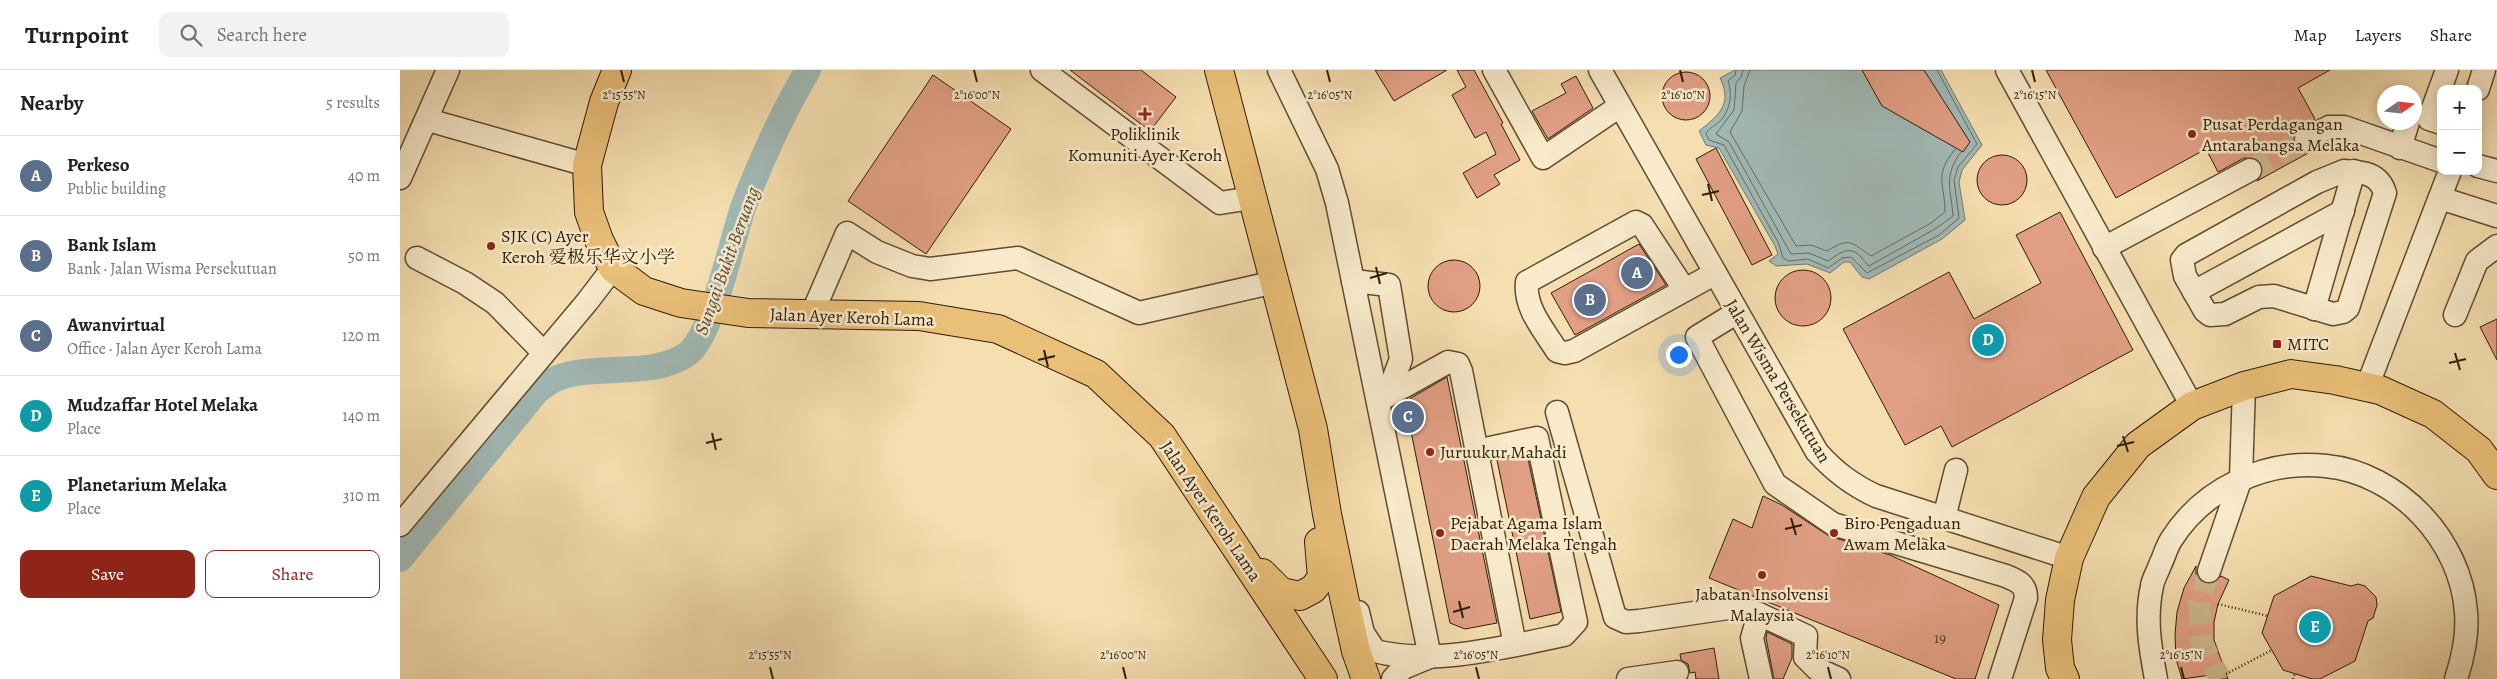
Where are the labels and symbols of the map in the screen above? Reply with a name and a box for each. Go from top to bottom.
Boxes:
north arrow [2377,85,2422,130]
text: 2°15'55"N [602,87,646,103]
text: 2°16'00"N [954,87,1000,103]
text: 2°16'05"N [1308,87,1353,103]
text: 2°16'10"N [1661,87,1705,103]
text: 2°16'15"N [2014,87,2057,103]
marker: Poliklinik Komuniti Ayer Keroh [1138,107,1152,121]
place label: Pusat Perdagangan Antarabangsa Melaka [2201,112,2360,157]
place label: Poliklinik Komuniti Ayer Keroh [1068,122,1223,167]
marker: Pusat Perdagangan Antarabangsa Melaka [2186,128,2198,140]
water label: Sungai Bukit Beruang [688,183,766,339]
place label: SJK (C) Ayer Keroh 爱极乐华文小学 [501,224,675,269]
marker: SJK (C) Ayer Keroh 爱极乐华文小学 [485,240,497,252]
pin: A [1621,254,1653,292]
pin: B [1574,281,1606,319]
street label: Jalan Wisma Persekutuan [1720,295,1837,468]
street label: Jalan Ayer Keroh Lama [769,302,935,332]
pin: D [1972,321,2004,359]
place label: MITC [2287,332,2329,356]
marker: MITC [2271,338,2283,350]
your location [1666,342,1692,368]
pin: C [1392,398,1424,436]
street label: Jalan Ayer Keroh Lama [1155,436,1267,587]
place label: Juruukur Mahadi [1440,440,1567,464]
marker: Juruukur Mahadi [1424,446,1436,458]
place label: Pejabat Agama Islam Daerah Melaka Tengah [1450,511,1617,556]
place label: Biro Pengaduan Awam Melaka [1843,511,1961,556]
marker: Pejabat Agama Islam Daerah Melaka Tengah [1434,527,1446,539]
marker: Biro Pengaduan Awam Melaka [1828,527,1840,539]
marker: Jabatan Insolvensi Malaysia [1756,569,1768,581]
place label: Jabatan Insolvensi Malaysia [1695,582,1829,627]
pin: E [2299,608,2331,646]
house number: 19 [1934,628,1946,648]
text: 2°15'55"N [748,647,792,663]
text: 2°16'00"N [1100,647,1146,663]
text: 2°16'05"N [1454,647,1499,663]
text: 2°16'10"N [1806,647,1850,663]
text: 2°16'15"N [2160,647,2203,663]

